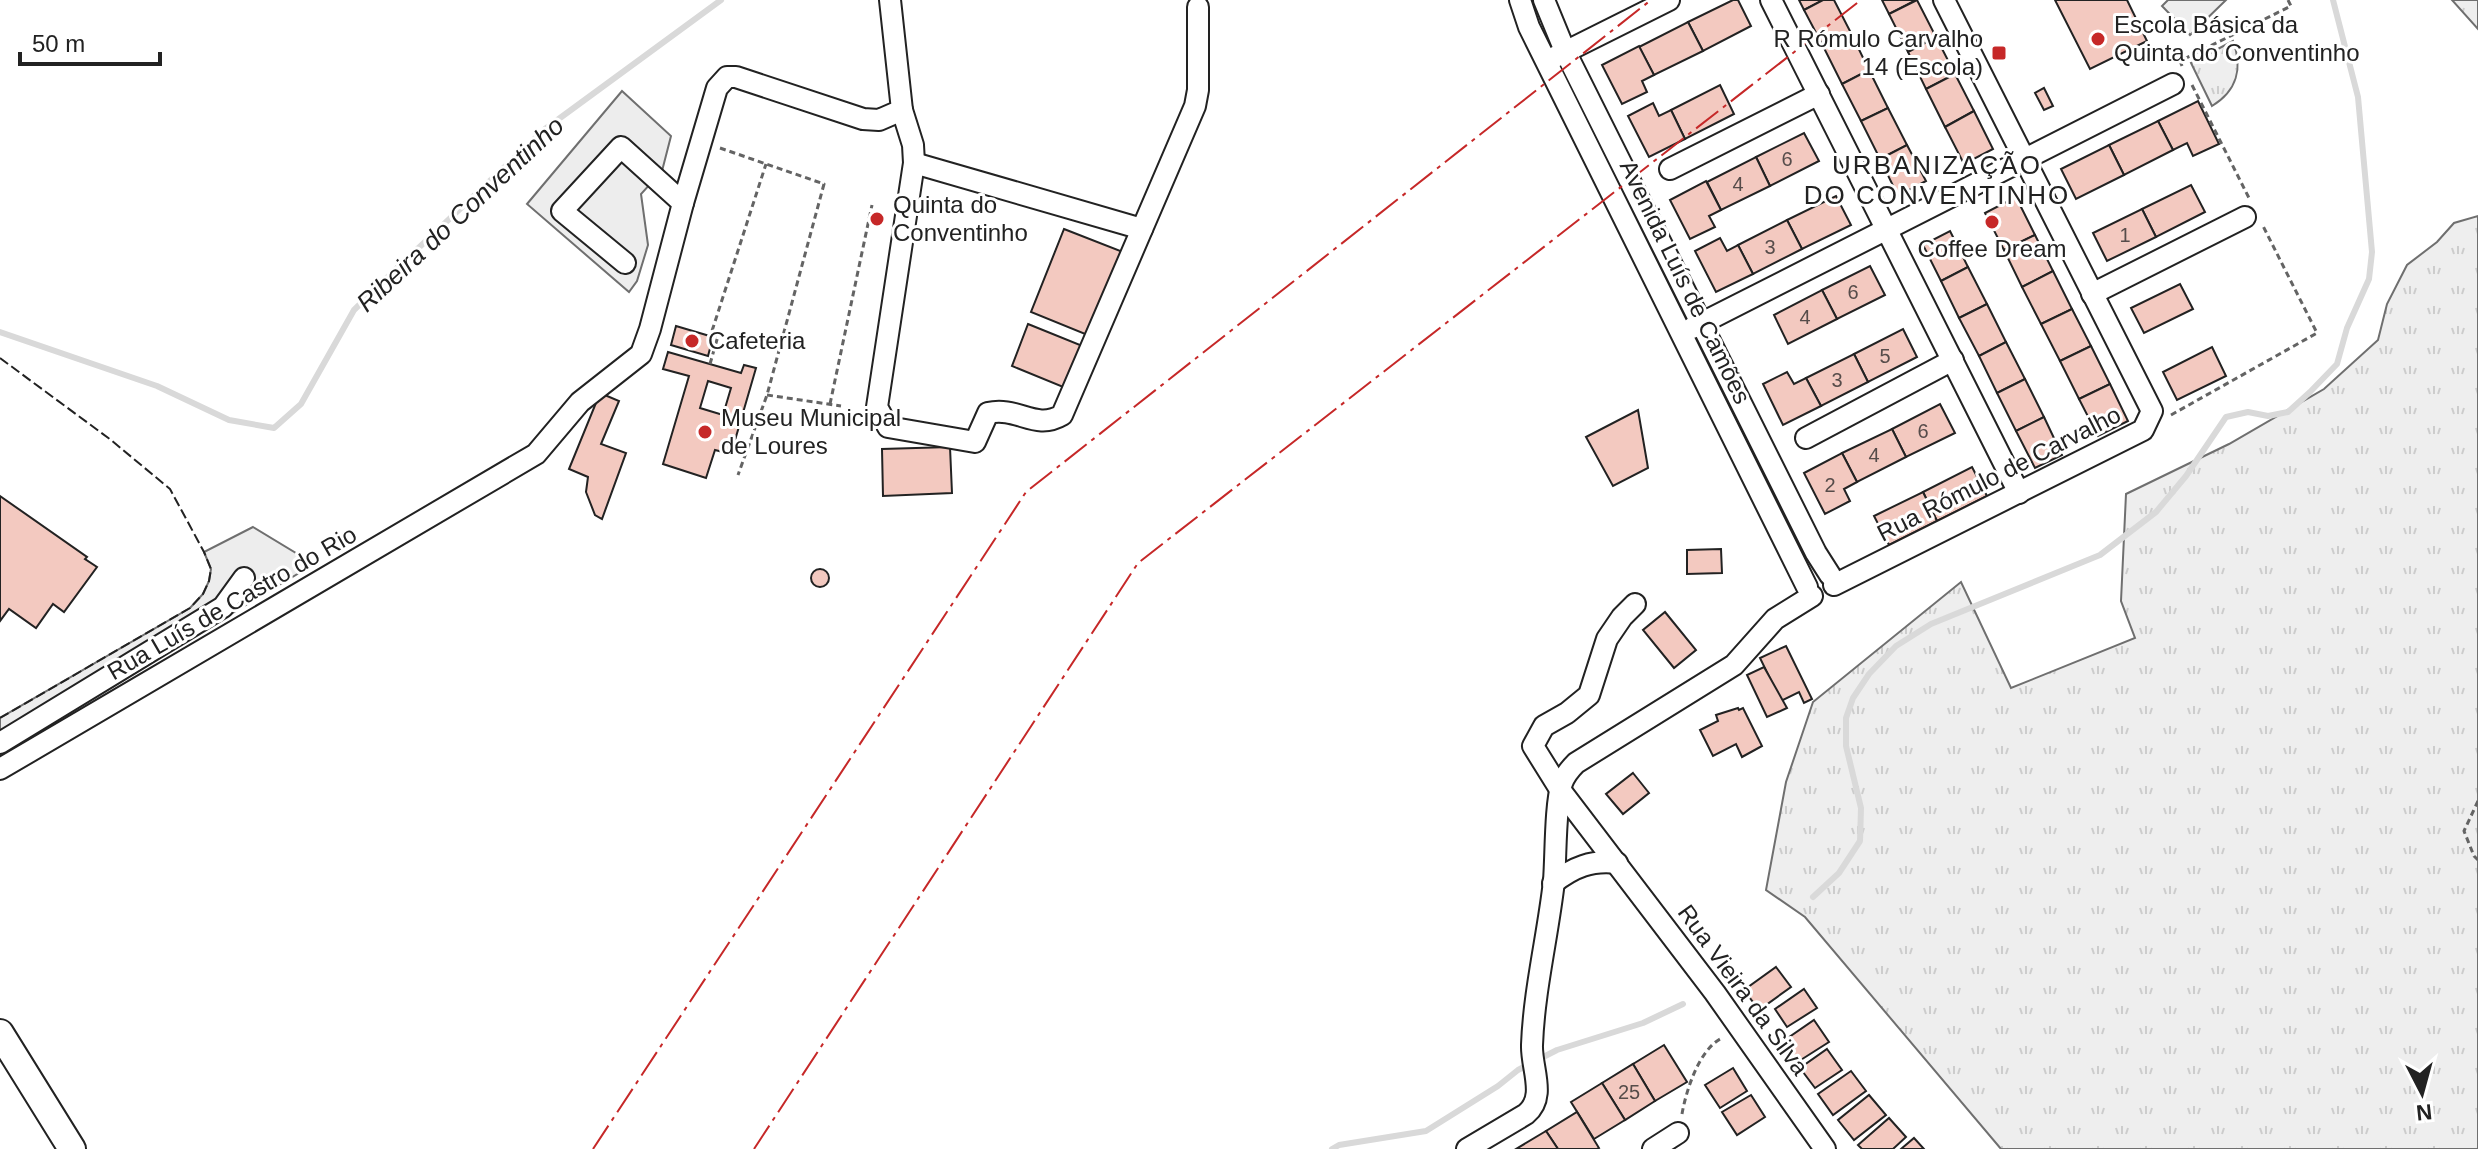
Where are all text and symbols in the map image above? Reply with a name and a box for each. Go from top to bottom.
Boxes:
place label: Escola Básica da Quinta do Conventinho [2114,11,2360,66]
scale bar [20,16,160,66]
place label: R Rómulo Carvalho 14 (Escola) [1774,25,1983,80]
text: 50 m [32,30,85,57]
marker: Escola Básica da Quinta do Conventinho [2089,30,2107,48]
marker: R Rómulo Carvalho 14 (Escola) [1990,44,2008,62]
water label: Ribeira do Conventinho [350,110,570,318]
house number: 6 [1781,148,1793,170]
district label: URBANIZAÇÃO DO CONVENTINHO [1804,150,2070,210]
street label: Avenida Luís de Camões [1615,156,1756,408]
house number: 4 [1732,173,1744,195]
place label: Quinta do Conventinho [893,191,1028,246]
marker: Quinta do Conventinho [868,210,886,228]
marker: Coffee Dream [1983,213,2001,231]
house number: 1 [2119,224,2131,246]
place label: Coffee Dream [1918,235,2066,262]
house number: 3 [1764,236,1776,258]
house number: 6 [1847,281,1859,303]
house number: 4 [1799,306,1811,328]
place label: Cafeteria [708,327,806,354]
marker: Cafeteria [683,332,701,350]
house number: 5 [1879,345,1891,367]
house number: 3 [1831,369,1843,391]
street label: Rua Rómulo de Carvalho [1873,400,2125,547]
place label: Museu Municipal de Loures [721,404,901,459]
house number: 6 [1917,420,1929,442]
marker: Museu Municipal de Loures [696,423,714,441]
house number: 4 [1868,444,1880,466]
house number: 2 [1824,474,1836,496]
street label: Rua Luís de Castro do Rio [103,520,361,685]
street label: Rua Vieira da Silva [1673,899,1815,1081]
north arrow [2382,1053,2462,1133]
house number: 25 [1618,1081,1640,1103]
text: N [2415,1099,2433,1126]

